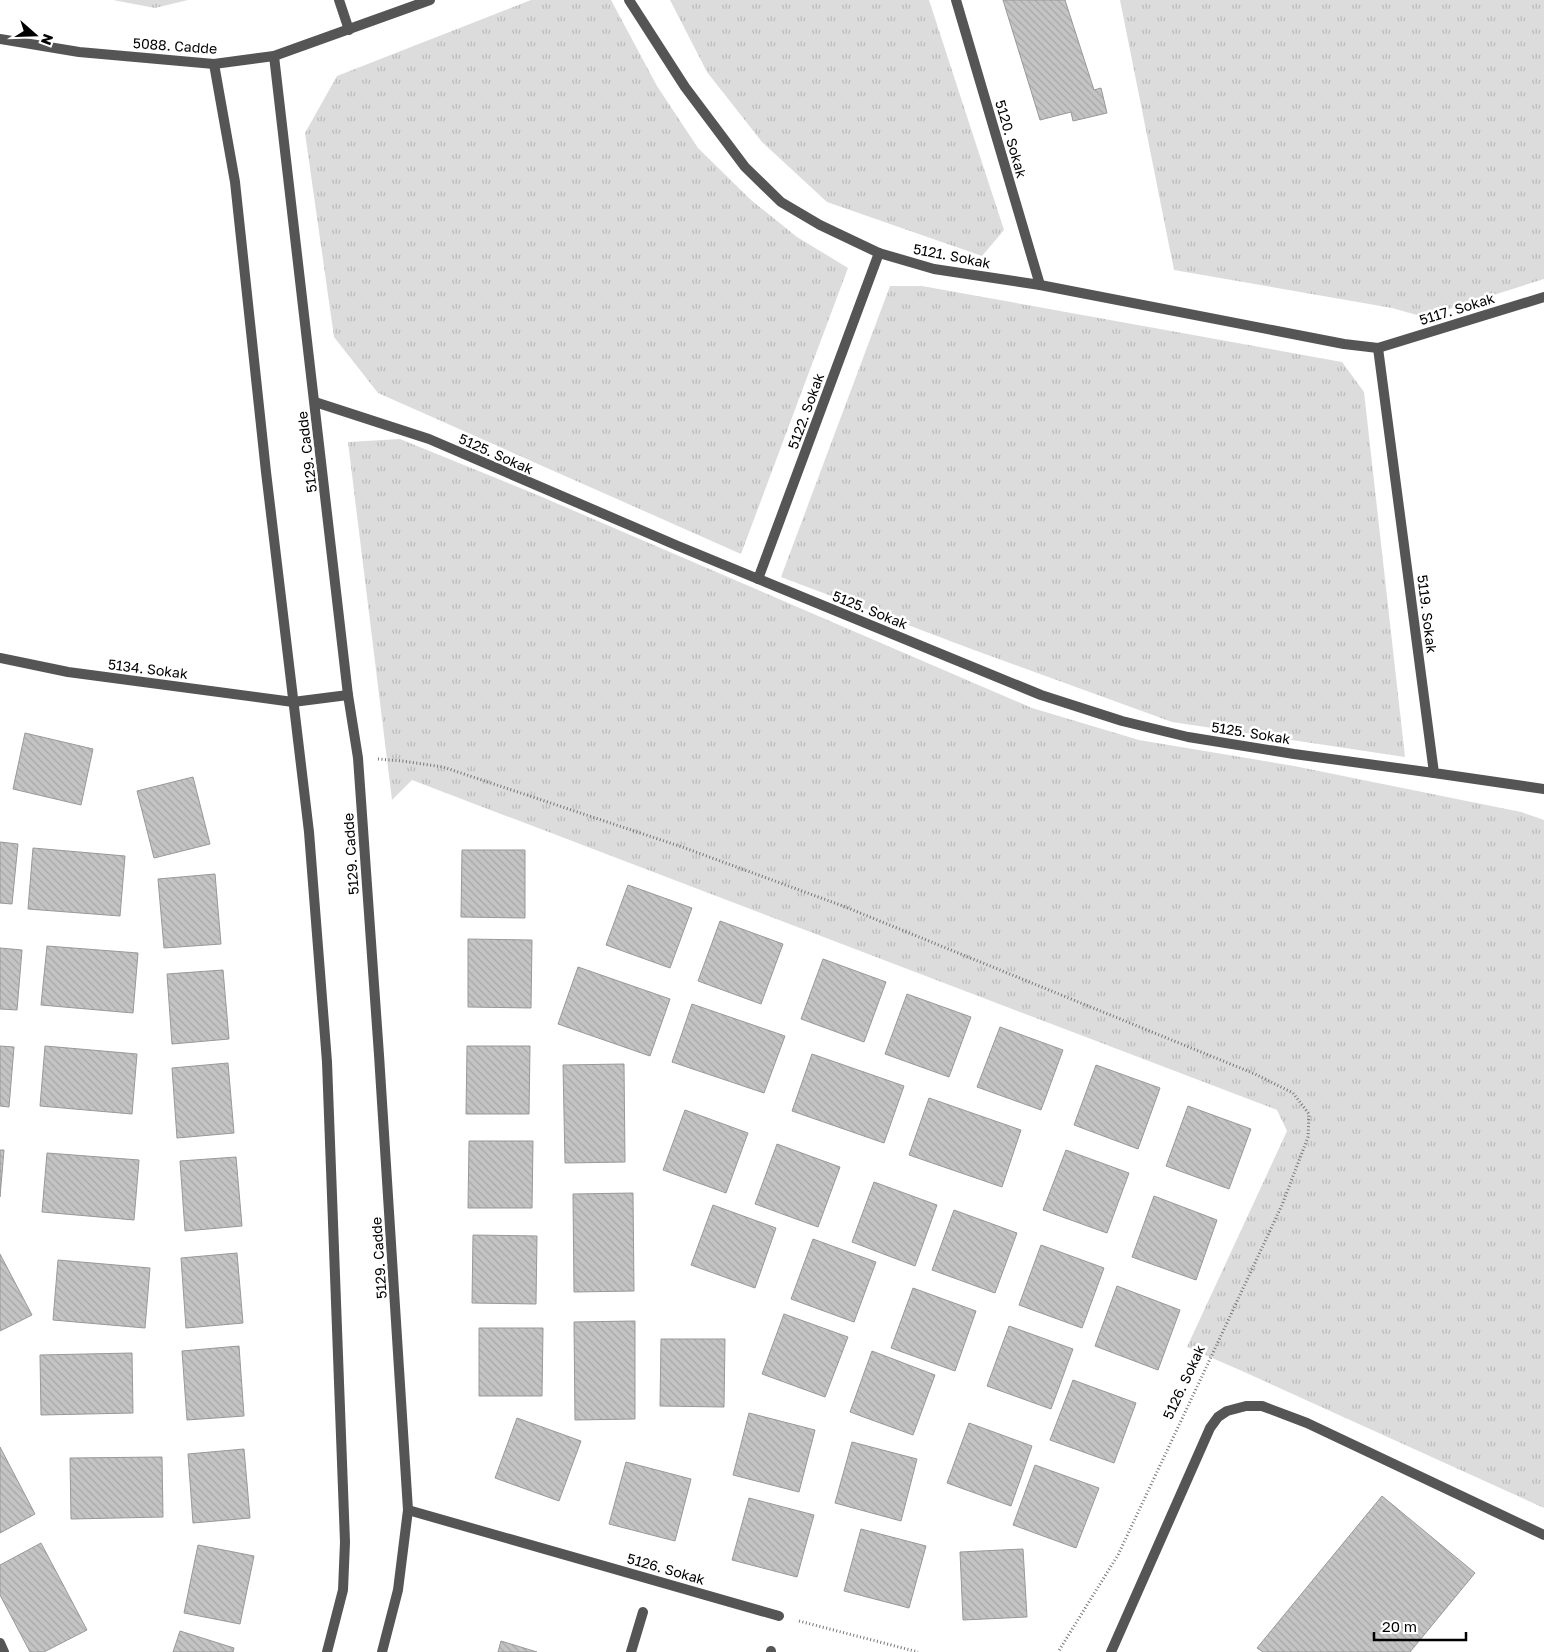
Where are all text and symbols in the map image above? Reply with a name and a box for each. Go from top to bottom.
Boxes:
north arrow [10,10,60,60]
text: N [38,32,57,48]
street label: 5088. Cadde [132,34,218,57]
street label: 5120. Sokak [992,98,1031,180]
street label: 5121. Sokak [912,240,992,271]
street label: 5117. Sokak [1417,289,1497,328]
street label: 5122. Sokak [784,370,827,451]
street label: 5129. Cadde [293,410,320,494]
street label: 5125. Sokak [456,430,536,478]
street label: 5119. Sokak [1414,574,1441,654]
street label: 5125. Sokak [830,587,910,632]
street label: 5134. Sokak [107,655,189,682]
street label: 5125. Sokak [1210,718,1292,747]
street label: 5129. Cadde [339,813,362,896]
street label: 5129. Cadde [367,1217,390,1300]
street label: 5126. Sokak [1159,1342,1208,1422]
street label: 5126. Sokak [625,1549,707,1588]
scale bar [1374,1610,1466,1642]
text: 20 m [1382,1617,1417,1635]

